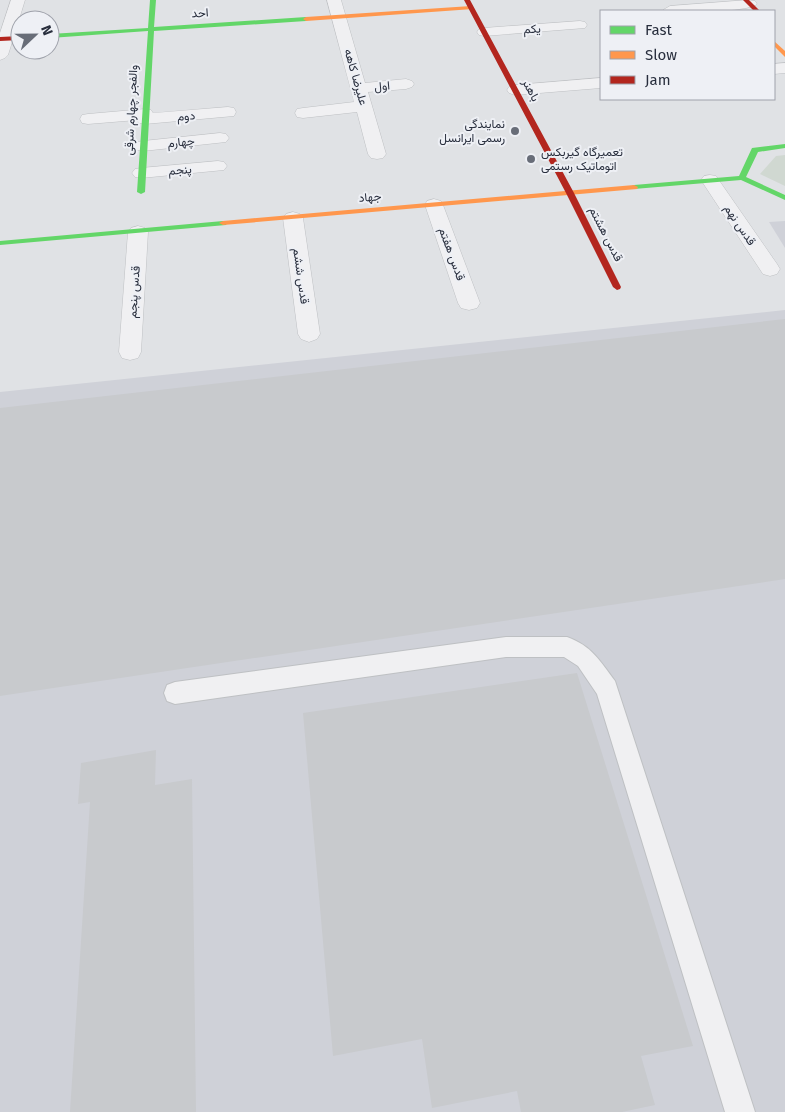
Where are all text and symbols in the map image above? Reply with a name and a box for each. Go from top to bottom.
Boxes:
street label: احد [191,5,209,21]
north arrow [10,10,60,60]
legend [600,10,775,100]
street label: یکم [523,21,542,38]
text: Fast [645,21,672,39]
text: N [37,23,56,38]
text: Slow [645,46,677,64]
street label: علیرضا کاهه [340,47,371,107]
street label: والفجر چهارم شرقی [122,64,141,156]
text: Jam [645,71,671,89]
street label: باهنر [518,75,543,104]
street label: اول [374,78,391,95]
street label: دوم [176,108,196,125]
place label: نمایندگی رسمی ایرانسل [439,117,505,146]
marker: نمایندگی رسمی ایرانسل [509,125,521,137]
street label: چهارم [167,134,195,151]
place label: تعمیرگاه گیربکس اتوماتیک رستمی [541,145,623,174]
marker: تعمیرگاه گیربکس اتوماتیک رستمی [525,153,537,165]
street label: پنجم [168,162,193,179]
street label: جهاد [358,189,382,206]
street label: قدس نهم [720,202,759,249]
street label: قدس هشتم [585,204,626,264]
street label: قدس هفتم [435,226,468,283]
street label: قدس ششم [289,247,312,305]
street label: قدس پنجم [125,265,144,319]

